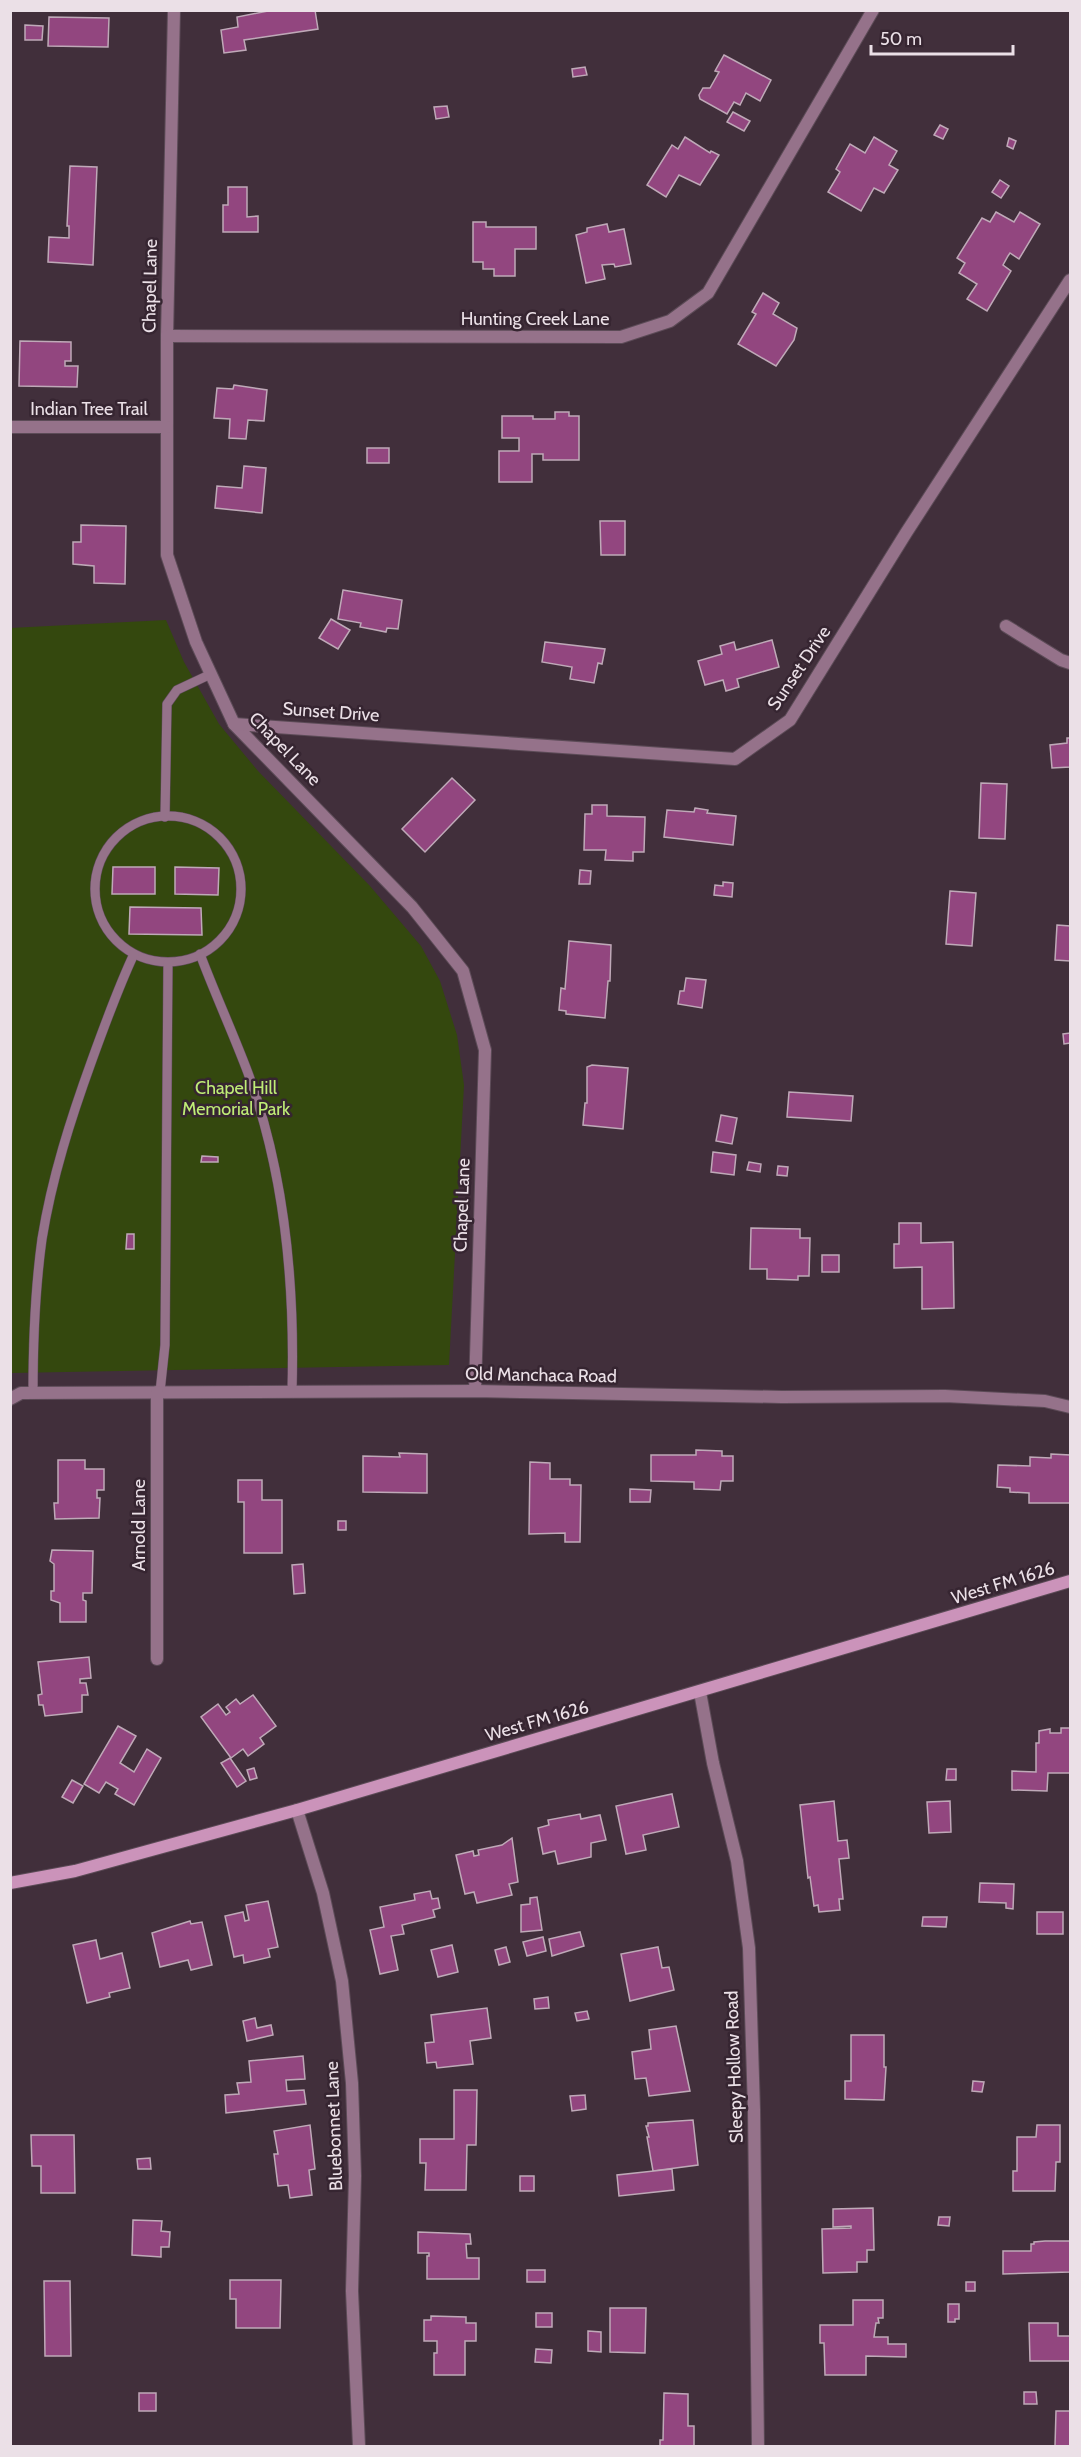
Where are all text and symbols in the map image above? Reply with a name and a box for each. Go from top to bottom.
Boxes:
scale bar [871,18,1014,56]
text: 50 m [880,28,922,50]
street label: Chapel Lane [138,239,162,333]
street label: Hunting Creek Lane [461,308,609,330]
street label: Indian Tree Trail [30,398,148,420]
street label: Sunset Drive [763,622,835,714]
street label: Sunset Drive [282,698,380,726]
street label: Chapel Lane [244,708,326,790]
park label: Chapel Hill Memorial Park [182,1077,291,1120]
street label: Chapel Lane [449,1158,475,1252]
street label: Old Manchaca Road [465,1363,617,1387]
street label: Arnold Lane [128,1479,150,1571]
street label: West FM 1626 [949,1557,1057,1609]
street label: West FM 1626 [483,1696,591,1746]
street label: Sleepy Hollow Road [720,1990,748,2144]
street label: Bluebonnet Lane [321,2061,347,2191]

